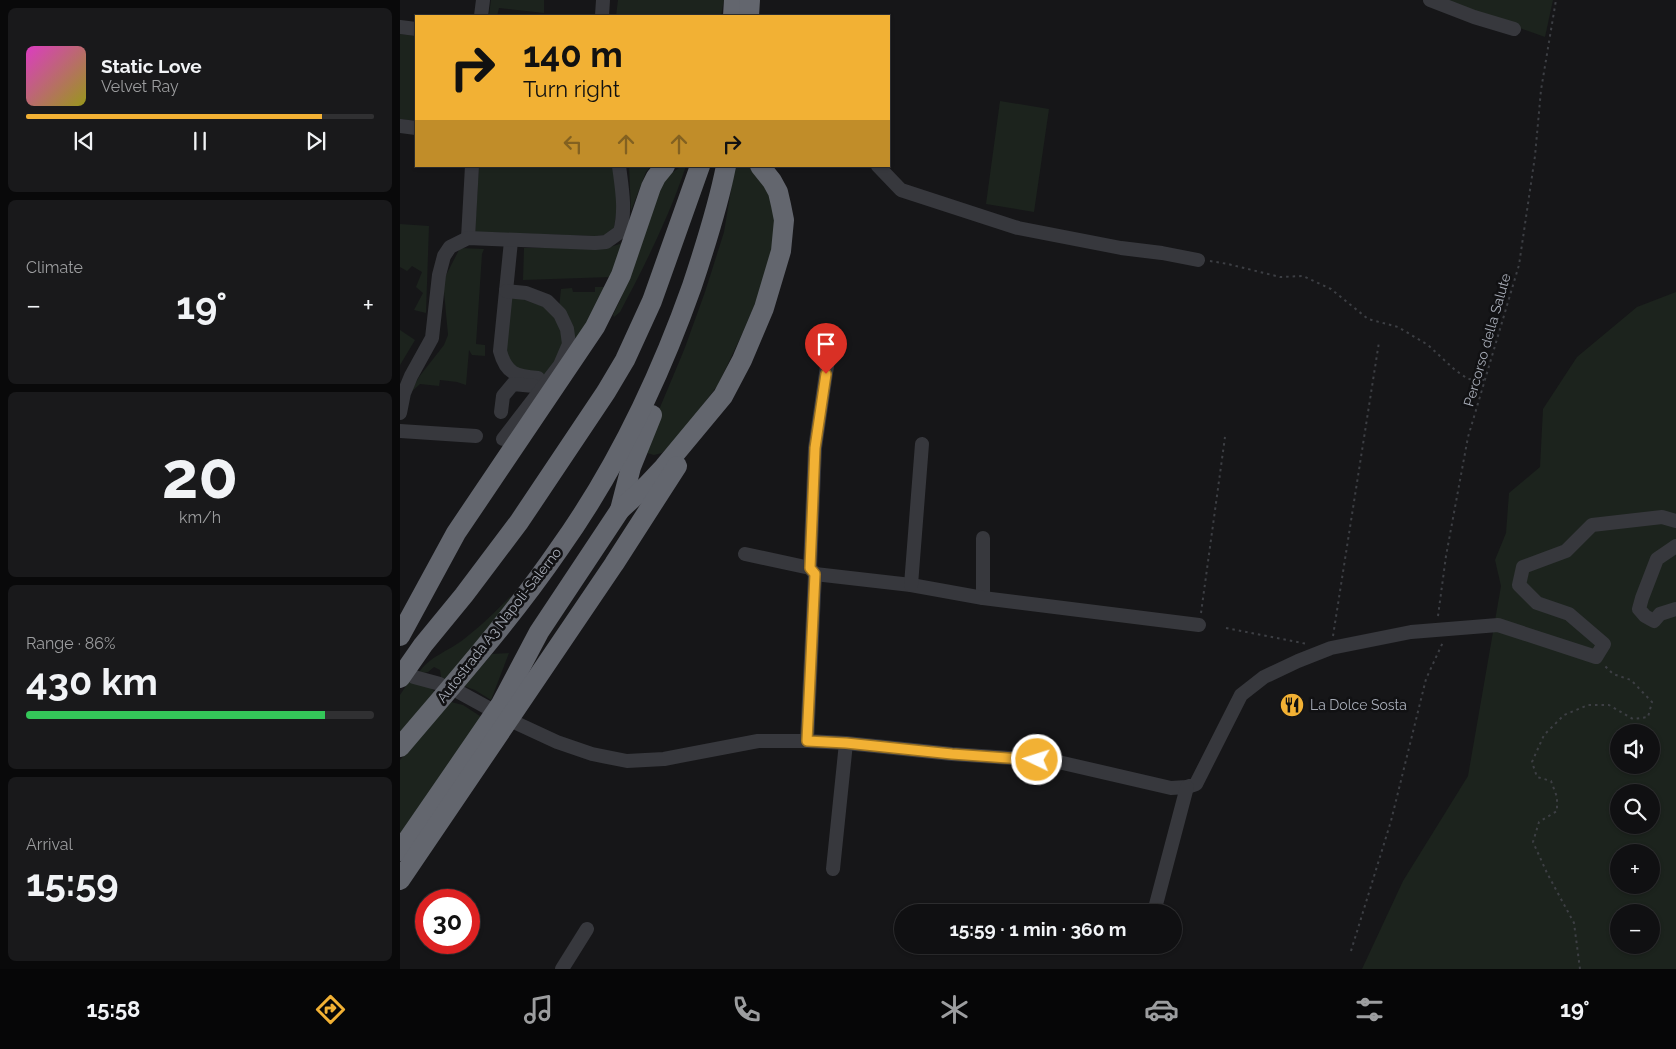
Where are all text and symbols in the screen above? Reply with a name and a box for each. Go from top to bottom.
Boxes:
text: 140 m [523,34,623,75]
icon: right [440,35,505,100]
text: Static Love [101,55,202,77]
text: Turn right [523,76,620,102]
text: Velvet Ray [101,77,179,96]
icon: previous [70,127,98,155]
icon: pause [186,127,214,155]
icon: next [302,127,330,155]
icon: left [559,130,587,158]
icon: ahead [612,130,640,158]
icon: ahead [665,130,693,158]
icon: right [718,130,746,158]
text: Climate [26,258,83,277]
street label: Percorso della Salute [1460,272,1514,408]
text: 19° [176,283,227,328]
text: − [26,289,41,322]
text: + [362,289,374,322]
pin [805,323,847,374]
icon: arrive [812,330,840,358]
text: 20 [162,437,238,513]
text: km/h [179,508,221,527]
street label: Autostrada A3 Napoli-Salerno [434,544,564,706]
text: Range · 86% [26,634,115,653]
text: 430 km [26,659,158,704]
restaurant icon: La Dolce Sosta [1279,692,1305,718]
place label: La Dolce Sosta [1310,697,1407,713]
map controls [1610,724,1660,954]
button: sound [1610,724,1660,774]
position arrow [1010,733,1062,785]
button: search [1610,784,1660,834]
text: Arrival [26,835,73,854]
button: + [1610,844,1660,894]
text: 15:59 [26,860,119,905]
speed limit sign: 30 [415,889,480,954]
button: − [1610,904,1660,954]
text: 15:59 · 1 min · 360 m [949,918,1127,940]
icon: directions [313,992,348,1027]
icon: music [521,992,556,1027]
icon: phone [729,992,764,1027]
icon: climate [937,992,972,1027]
icon: car [1144,992,1179,1027]
icon: filters [1352,992,1387,1027]
text: 15:58 [86,996,140,1022]
text: 19° [1560,996,1590,1022]

